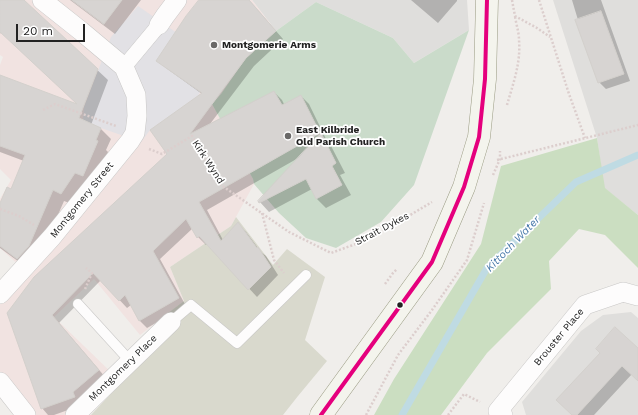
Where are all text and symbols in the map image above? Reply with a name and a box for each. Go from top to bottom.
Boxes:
scale bar [18,16,87,42]
text: 20 m [23,24,53,38]
place label: Montgomerie Arms [222,39,316,51]
marker: Montgomerie Arms [209,40,219,50]
place label: East Kilbride Old Parish Church [296,124,385,148]
marker: East Kilbride Old Parish Church [283,131,293,141]
street label: Kirk Wynd [189,138,227,186]
street label: Montgomery Street [48,160,116,240]
street label: Strait Dykes [353,210,411,248]
water label: Kittoch Water [483,213,543,275]
unlabelled marker [395,300,405,310]
street label: Brouster Place [531,306,587,368]
street label: Montgomery Place [86,332,160,404]

